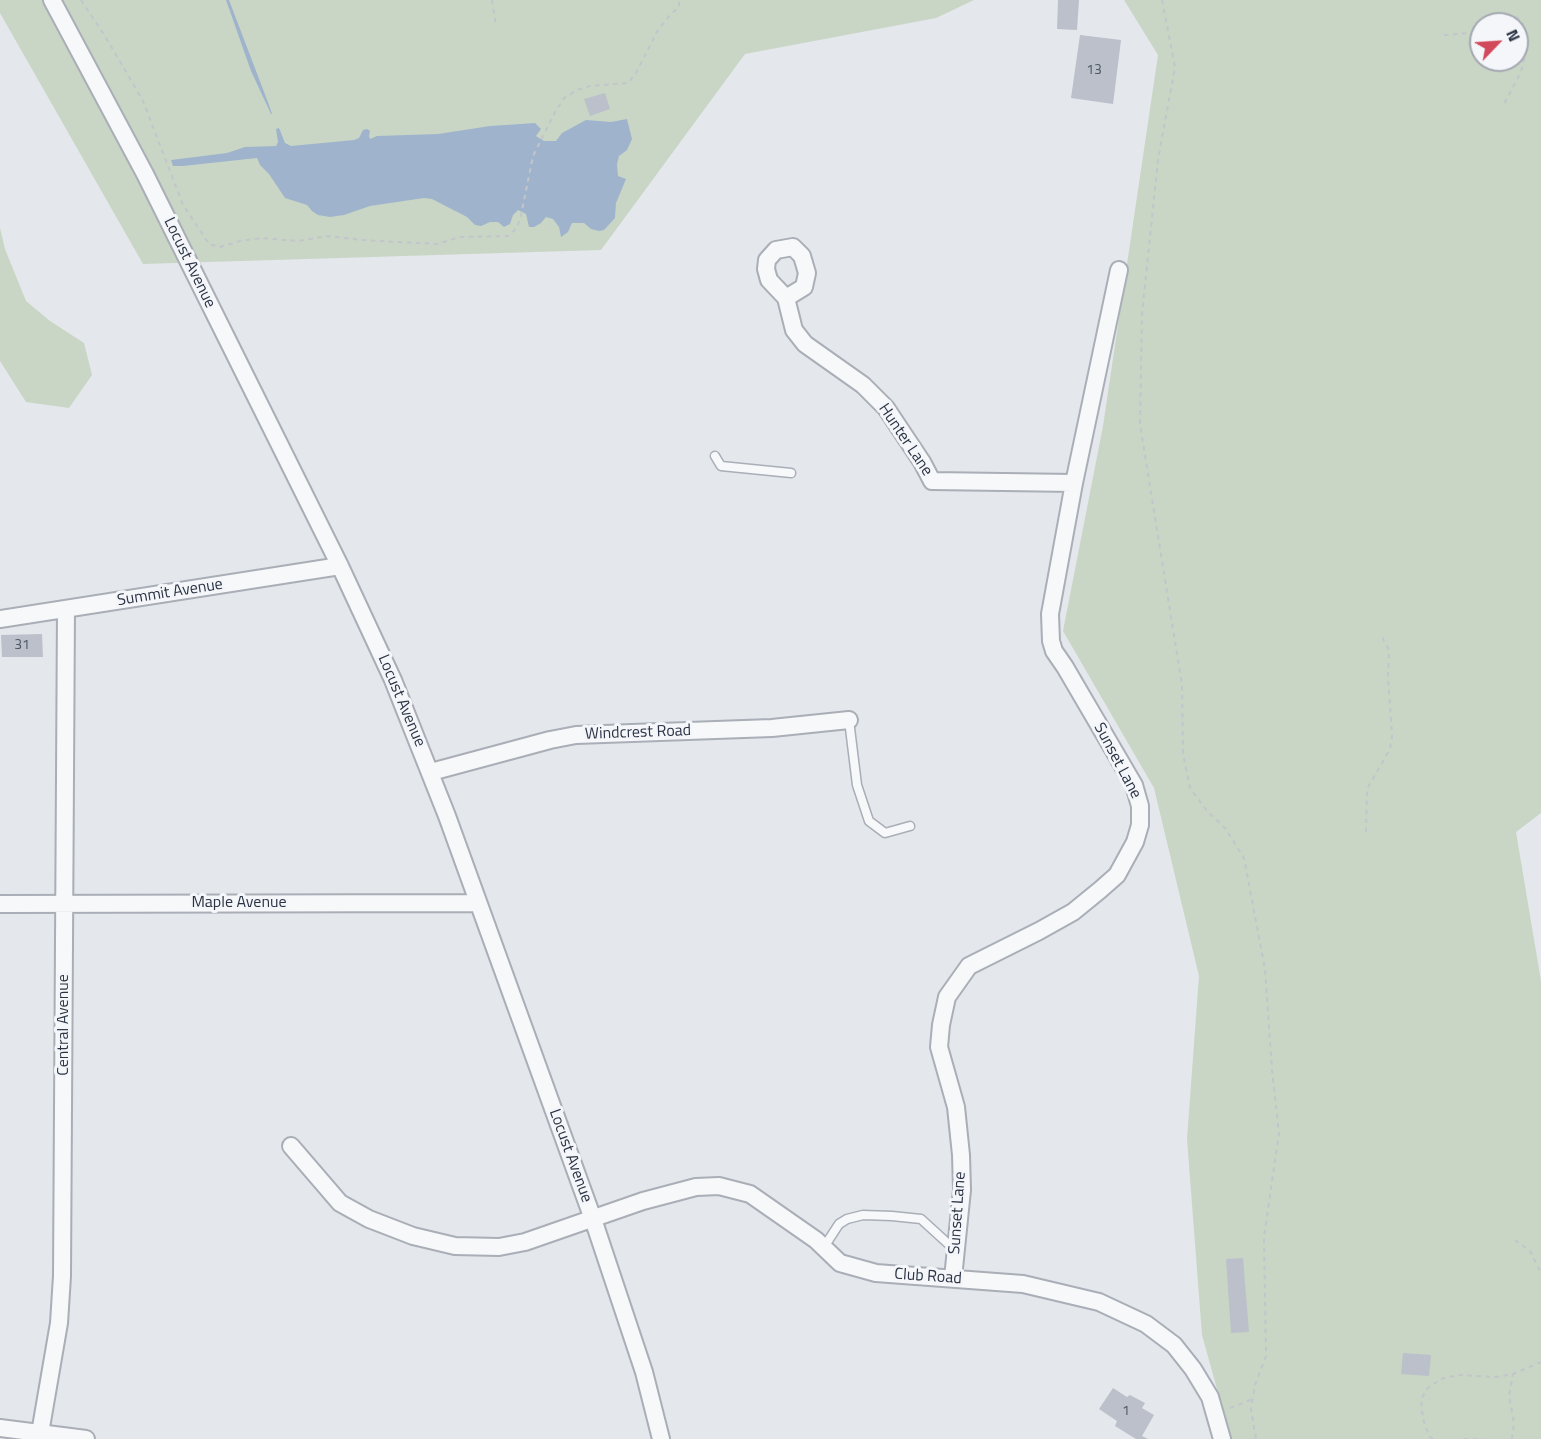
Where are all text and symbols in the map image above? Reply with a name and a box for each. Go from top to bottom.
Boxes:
north arrow [1469,12,1529,72]
text: N [1500,25,1527,45]
house number: 13 [1086,63,1102,79]
street label: Locust Avenue [159,215,219,311]
street label: Hunter Lane [874,400,936,480]
street label: Summit Avenue [116,575,224,611]
house number: 31 [14,638,30,654]
street label: Locust Avenue [373,652,429,750]
street label: Sunset Lane [1089,720,1145,802]
street label: Windcrest Road [585,722,691,744]
street label: Maple Avenue [191,893,287,913]
street label: Central Avenue [54,974,74,1076]
street label: Locust Avenue [544,1107,596,1205]
street label: Sunset Lane [946,1171,970,1255]
street label: Club Road [894,1265,962,1289]
house number: 1 [1122,1404,1130,1420]

